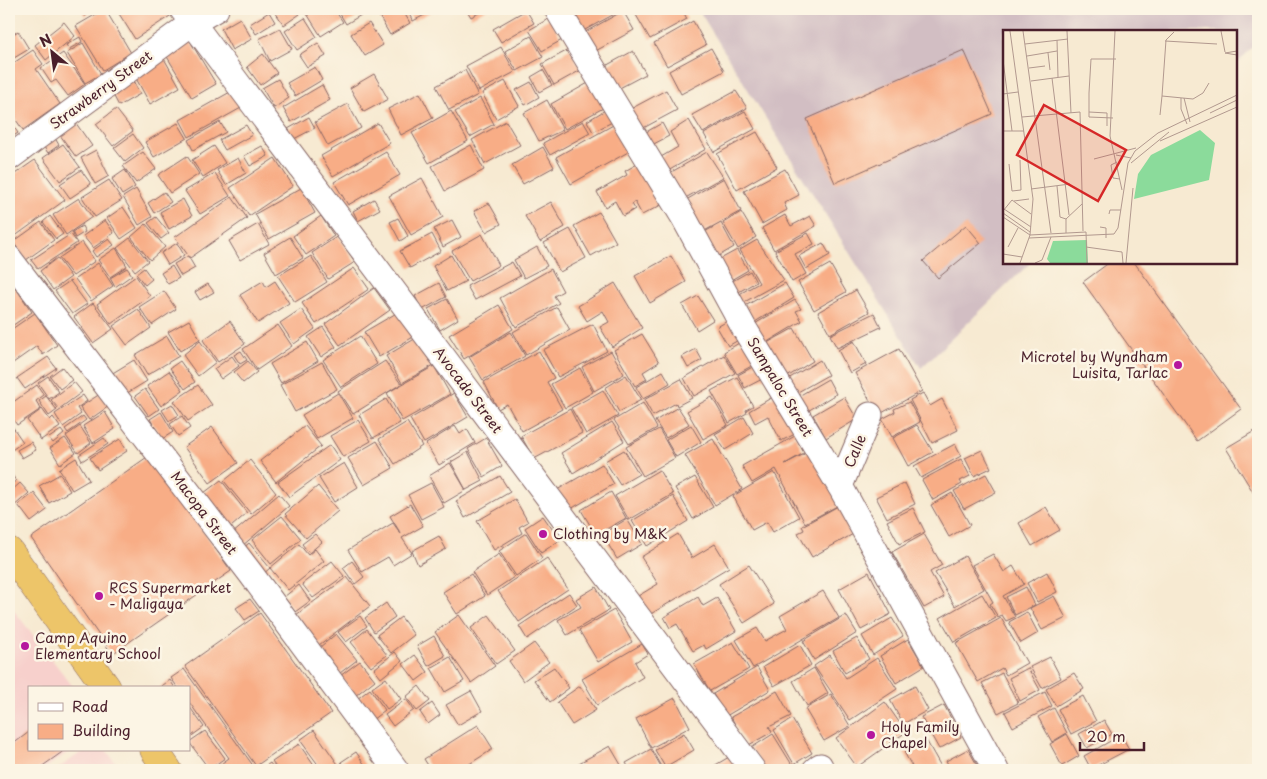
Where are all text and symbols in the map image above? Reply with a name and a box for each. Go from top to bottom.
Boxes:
north arrow [28,28,78,78]
text: N [36,28,55,52]
inset map [1003,30,1237,264]
street label: Strawberry Street [45,45,157,134]
street label: Sampaloc Street [742,333,819,441]
street label: Avocado Street [429,342,508,438]
place label: Microtel by Wyndham Luisita, Tarlac [1021,346,1168,383]
marker: Microtel by Wyndham Luisita, Tarlac [1172,359,1184,371]
street label: Calle [838,431,871,471]
street label: Macopa Street [166,467,243,559]
place label: Clothing by M&K [553,523,668,544]
marker: Clothing by M&K [537,528,549,540]
place label: RCS Supermarket - Maligaya [109,577,231,614]
marker: RCS Supermarket - Maligaya [93,590,105,602]
place label: Camp Aquino Elementary School [35,627,161,664]
marker: Camp Aquino Elementary School [19,640,31,652]
legend [28,686,190,752]
text: Road [72,694,108,717]
place label: Holy Family Chapel [881,716,960,753]
text: Building [72,718,131,741]
scale bar [1080,719,1143,751]
text: 20 m [1087,724,1126,747]
marker: Holy Family Chapel [865,729,877,741]

